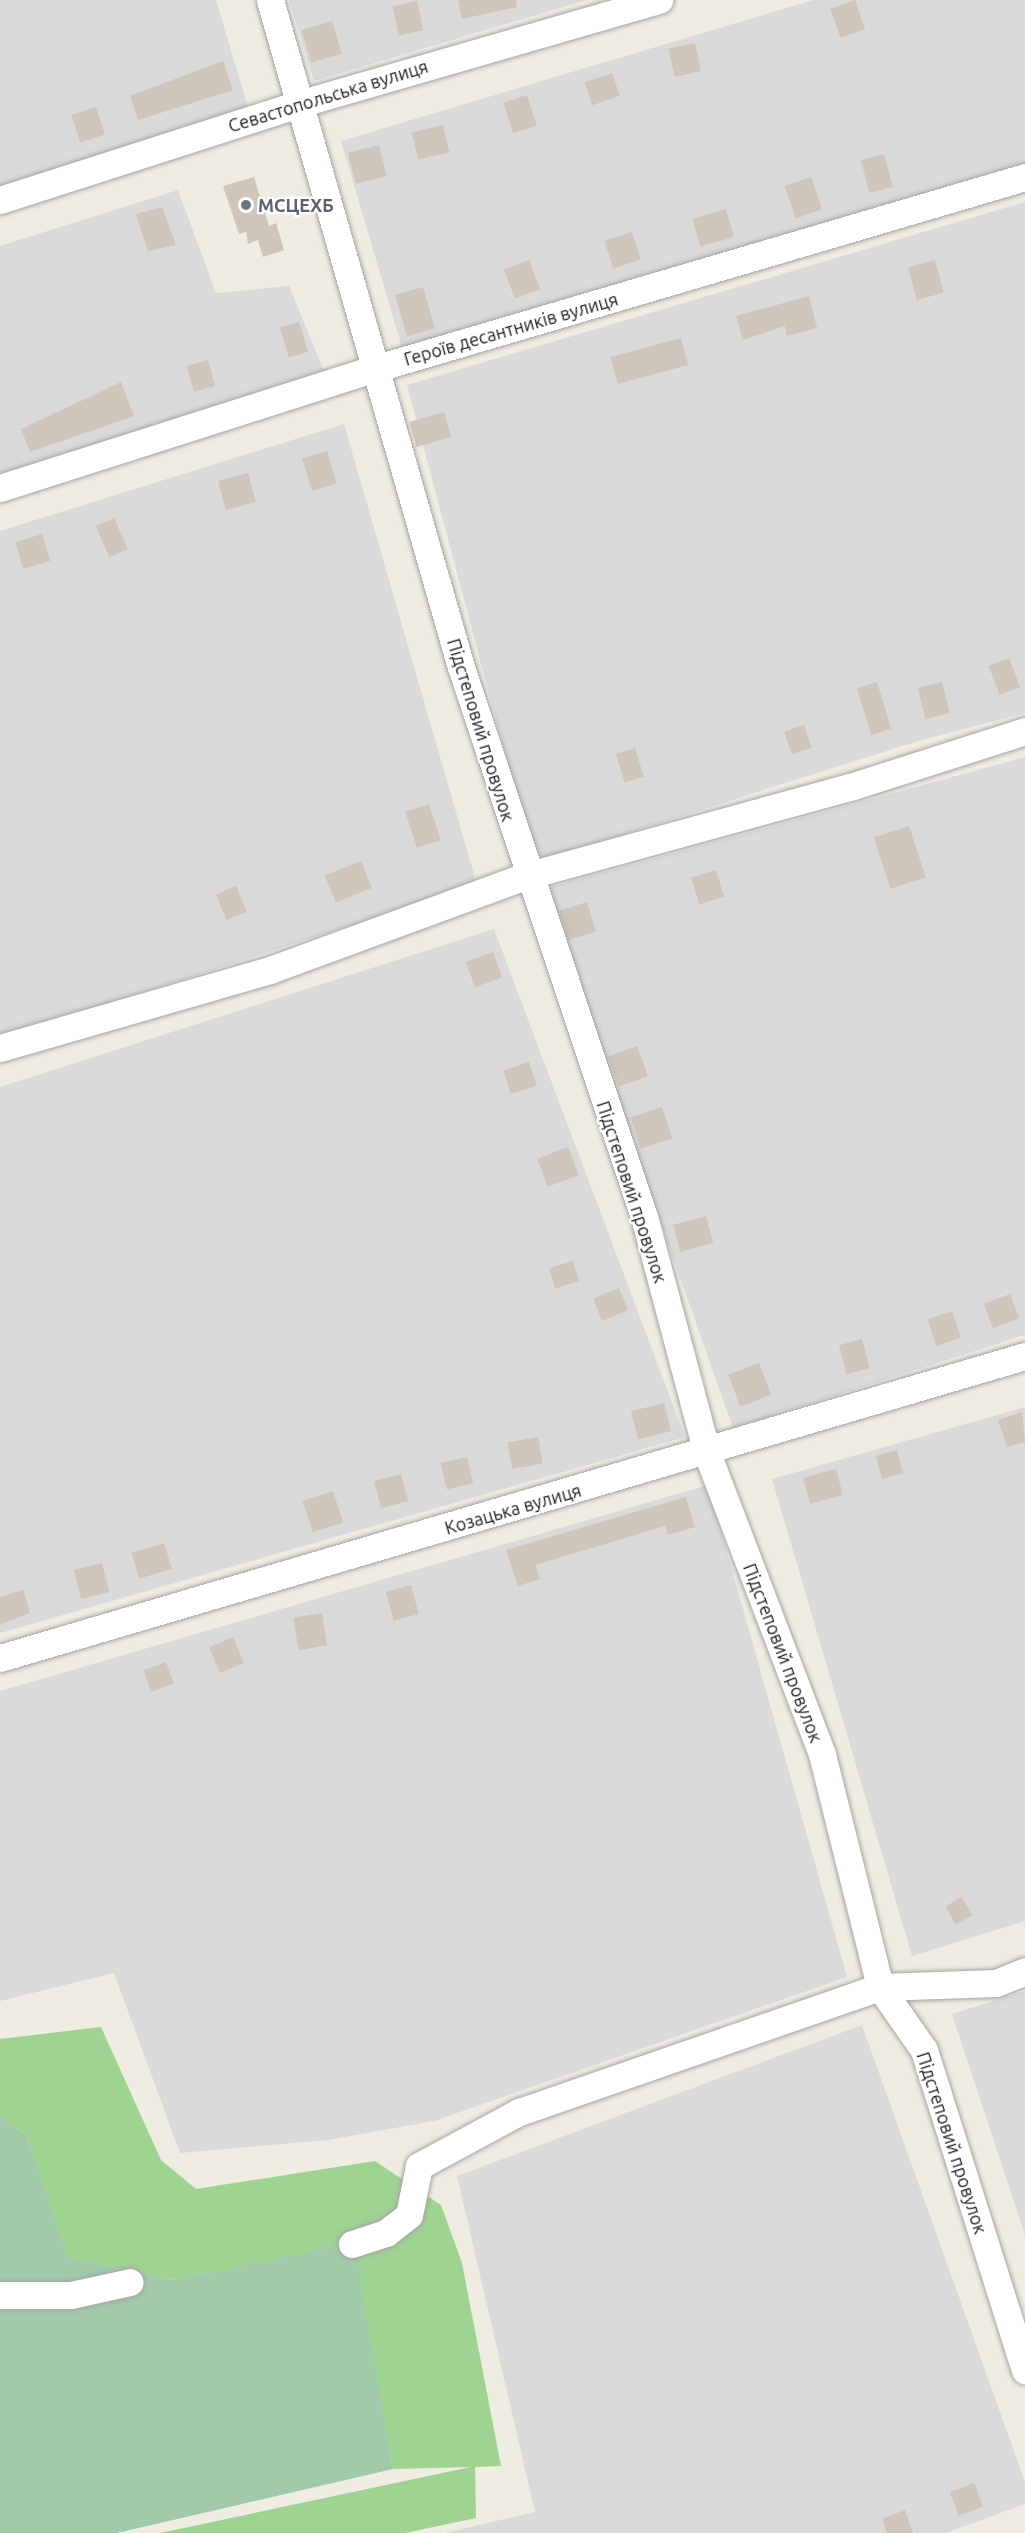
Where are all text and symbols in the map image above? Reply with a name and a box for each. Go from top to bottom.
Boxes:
street label: Севастопольська вулиця [225,55,431,137]
place label: МСЦЕХБ [258,194,334,216]
marker: МСЦЕХБ [239,198,253,212]
street label: Героїв десантників вулиця [401,288,621,370]
street label: Підстеповий провулок [443,636,519,824]
street label: Підстеповий провулок [592,1098,672,1286]
street label: Козацька вулиця [442,1479,584,1539]
street label: Підстеповий провулок [739,1560,827,1746]
street label: Підстеповий провулок [912,2049,992,2237]

